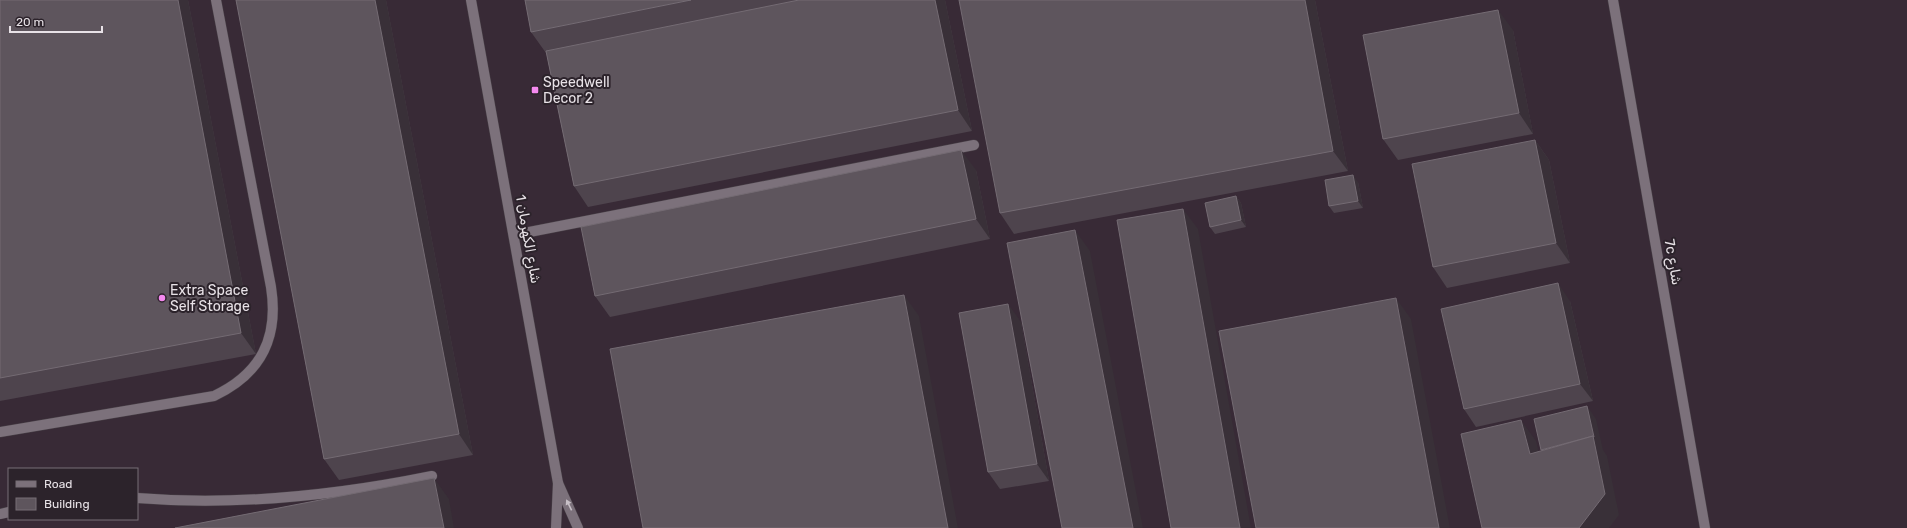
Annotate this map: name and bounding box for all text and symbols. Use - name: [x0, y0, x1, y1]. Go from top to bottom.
- scale bar: [10, 8, 102, 34]
- text: 20 m: [16, 15, 44, 29]
- place label: Speedwell Decor 2: [543, 74, 610, 107]
- marker: Speedwell Decor 2: [530, 85, 540, 95]
- street label: شارع الكهرمان 1: [510, 193, 544, 285]
- street label: 7c شارع: [1659, 238, 1685, 287]
- place label: Extra Space Self Storage: [170, 282, 250, 315]
- marker: Extra Space Self Storage: [157, 293, 167, 303]
- legend: [8, 468, 138, 520]
- text: Road: [44, 477, 72, 491]
- text: Building: [44, 497, 90, 511]
- one-way arrow: [566, 499, 572, 511]

